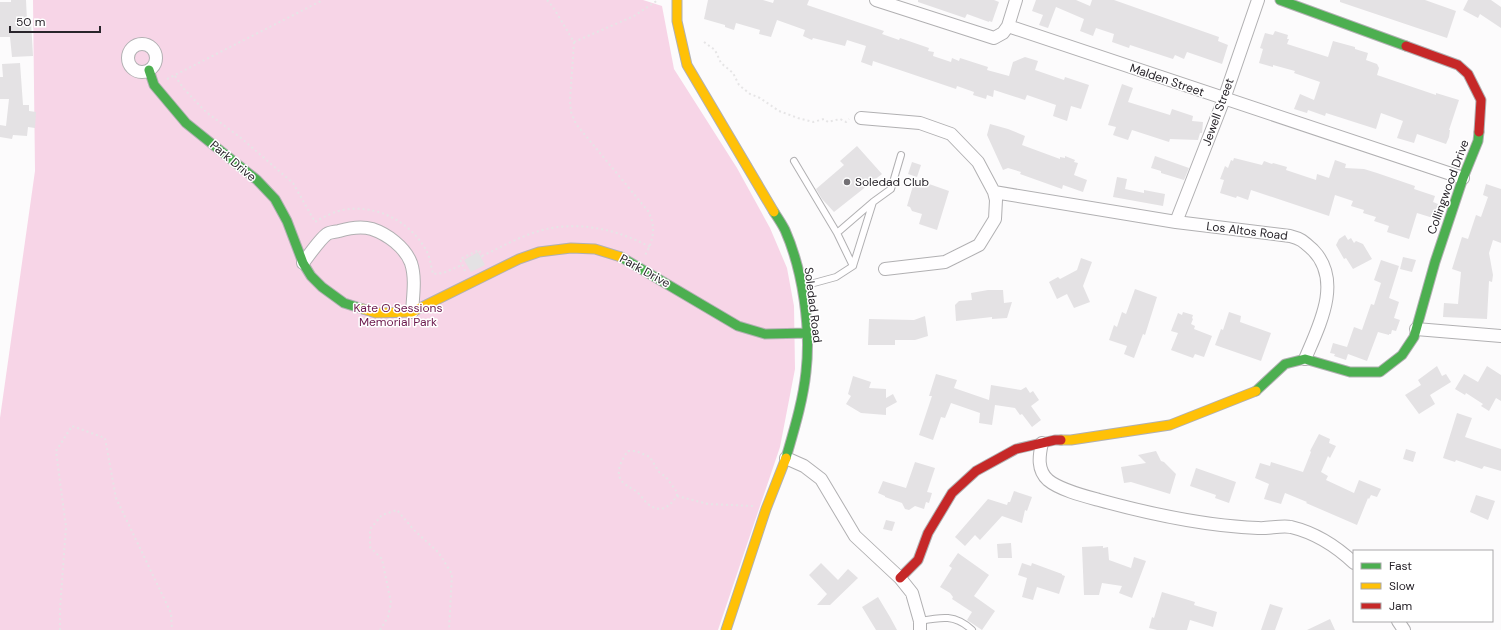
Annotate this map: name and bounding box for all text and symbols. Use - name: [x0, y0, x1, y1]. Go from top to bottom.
- scale bar: [10, 8, 100, 34]
- text: 50 m: [16, 14, 45, 30]
- street label: Malden Street: [1128, 60, 1207, 100]
- street label: Jewell Street: [1198, 76, 1238, 148]
- street label: Park Drive: [207, 137, 259, 185]
- street label: Collingwood Drive: [1423, 137, 1473, 237]
- place label: Soledad Club: [855, 174, 929, 190]
- marker: Soledad Club: [842, 177, 852, 187]
- street label: Los Altos Road: [1205, 218, 1289, 244]
- street label: Park Drive: [617, 251, 673, 291]
- street label: Soledad Road: [800, 266, 826, 344]
- park label: Kate O Sessions Memorial Park: [354, 300, 442, 330]
- legend: [1353, 550, 1493, 622]
- text: Fast: [1389, 558, 1412, 574]
- text: Slow: [1389, 578, 1415, 594]
- text: Jam: [1389, 598, 1412, 614]

